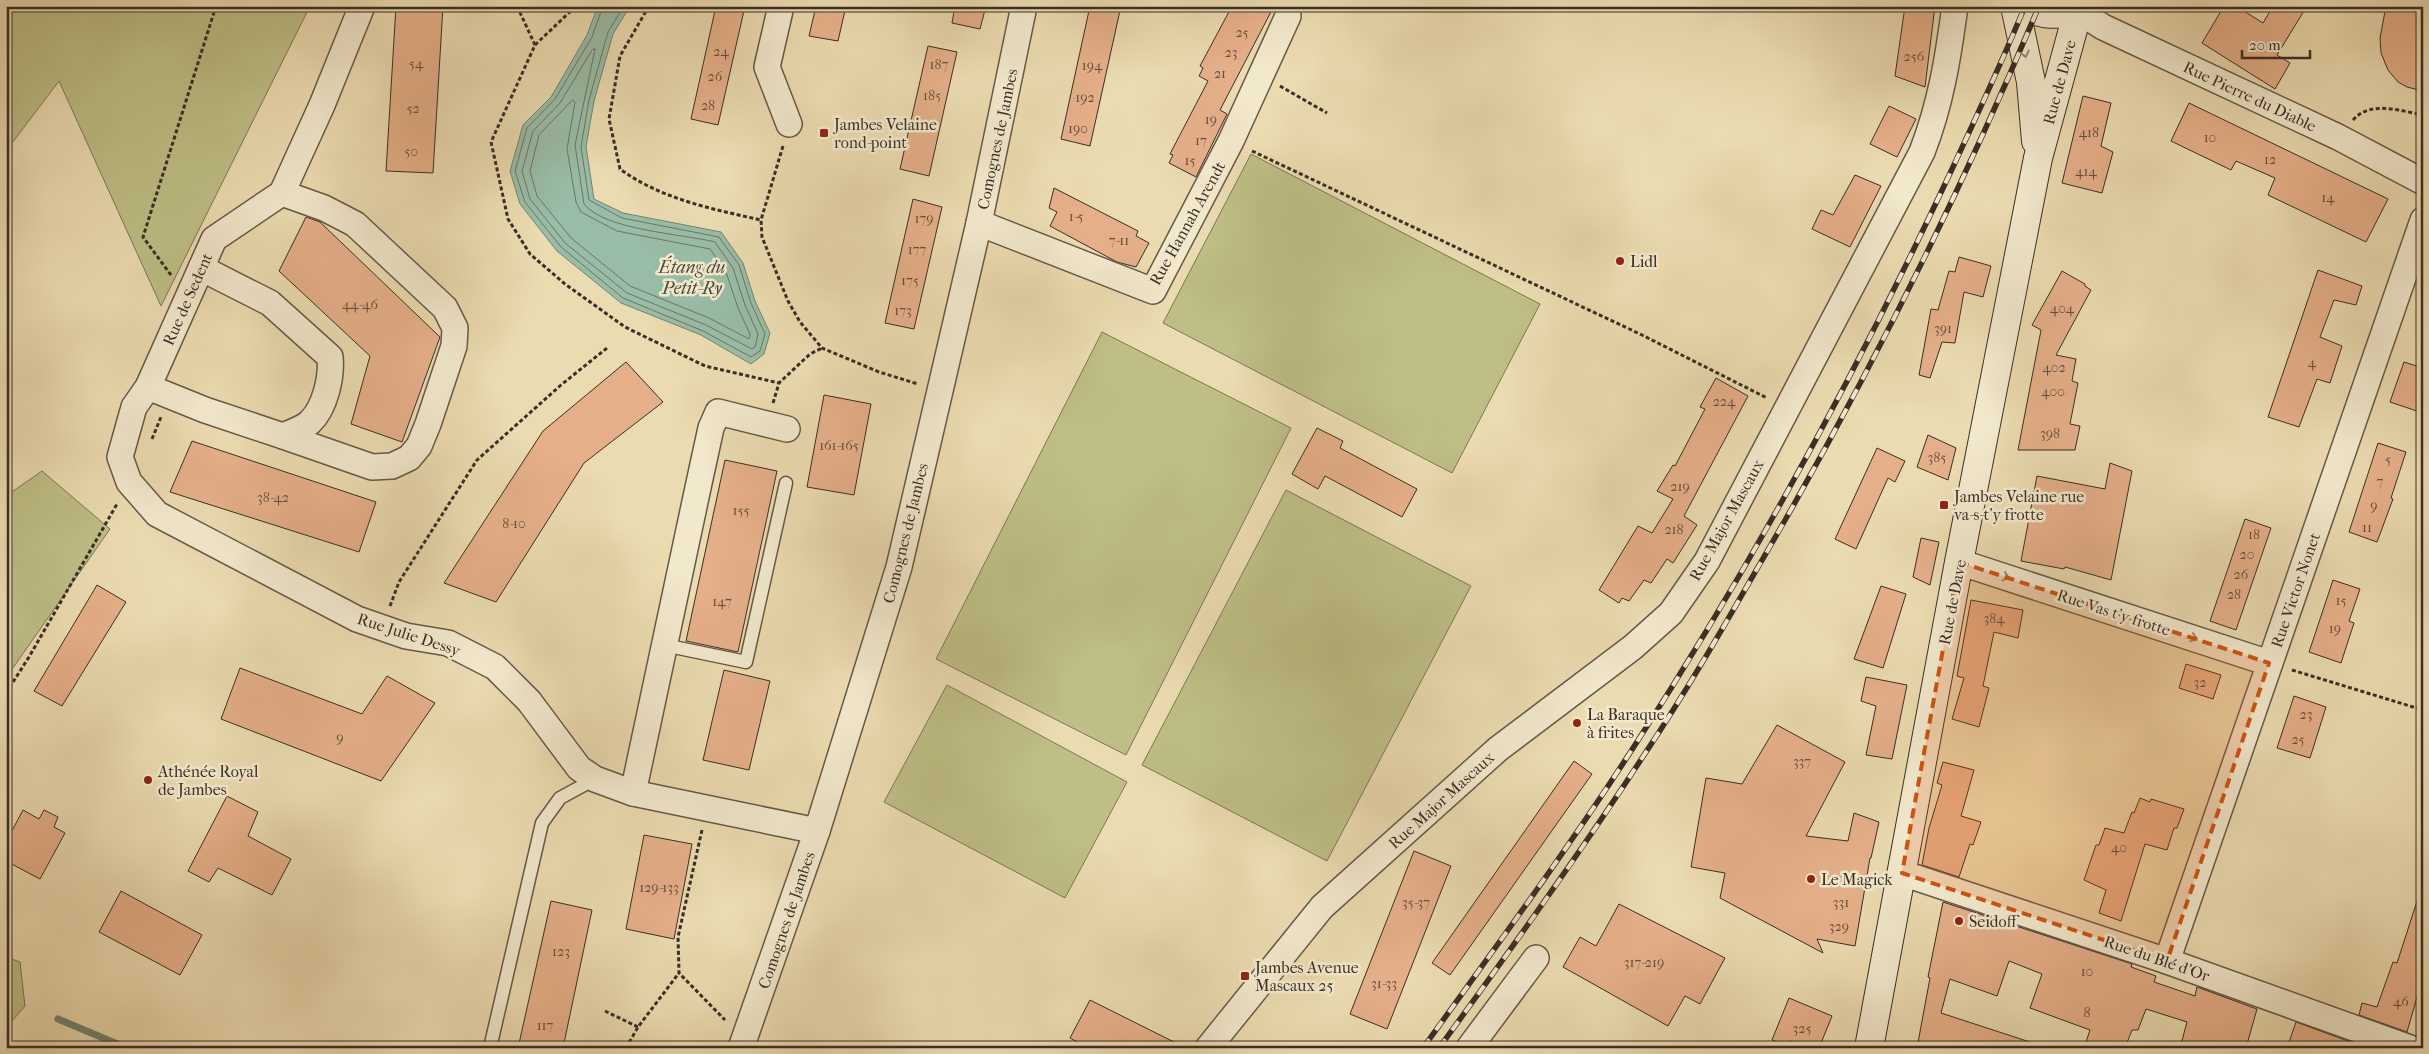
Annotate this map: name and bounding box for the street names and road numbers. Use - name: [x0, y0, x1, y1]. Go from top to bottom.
- street label: Rue de Dave: [2039, 38, 2080, 126]
- street label: Rue Pierre du Diable: [2180, 57, 2319, 136]
- street label: Comognes de Jambes: [973, 67, 1022, 211]
- street label: Rue Hannah Arendt: [1145, 158, 1230, 289]
- street label: Rue de Sedent: [159, 250, 216, 348]
- street label: Rue Major Mascaux: [1685, 456, 1768, 584]
- street label: Comognes de Jambes: [879, 461, 932, 605]
- street label: Rue Victor Nonet: [2267, 530, 2324, 650]
- street label: Rue de Dave: [1935, 558, 1970, 646]
- street label: Rue Vas t'y frotte: [2055, 585, 2173, 640]
- street label: Rue Julie Dessy: [355, 609, 463, 660]
- street label: Rue Major Mascaux: [1385, 747, 1499, 853]
- street label: Comognes de Jambes: [754, 849, 819, 991]
- street label: Rue du Blé d'Or: [2102, 932, 2212, 986]

